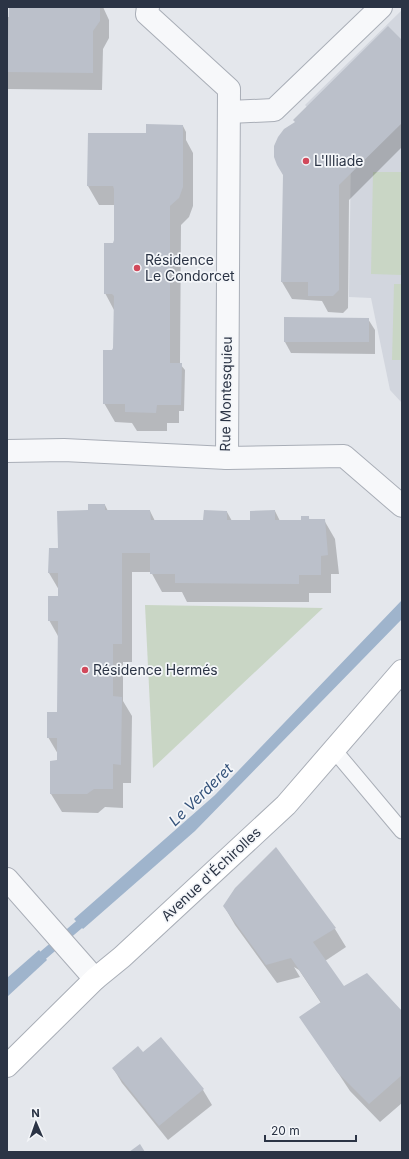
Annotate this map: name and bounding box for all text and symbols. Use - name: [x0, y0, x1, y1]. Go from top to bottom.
- place label: L'Illiade: [314, 152, 363, 169]
- marker: L'Illiade: [301, 156, 311, 166]
- place label: Résidence Le Condorcet: [145, 251, 235, 284]
- marker: Résidence Le Condorcet: [132, 263, 142, 273]
- street label: Rue Montesquieu: [216, 336, 235, 452]
- place label: Résidence Hermés: [93, 661, 218, 678]
- marker: Résidence Hermés: [80, 665, 90, 675]
- water label: Le Verderet: [165, 759, 237, 830]
- street label: Avenue d'Échirolles: [157, 823, 264, 924]
- north arrow: [16, 1103, 56, 1143]
- text: N: [31, 1106, 40, 1120]
- scale bar: [265, 1117, 356, 1143]
- text: 20 m: [271, 1123, 300, 1138]

